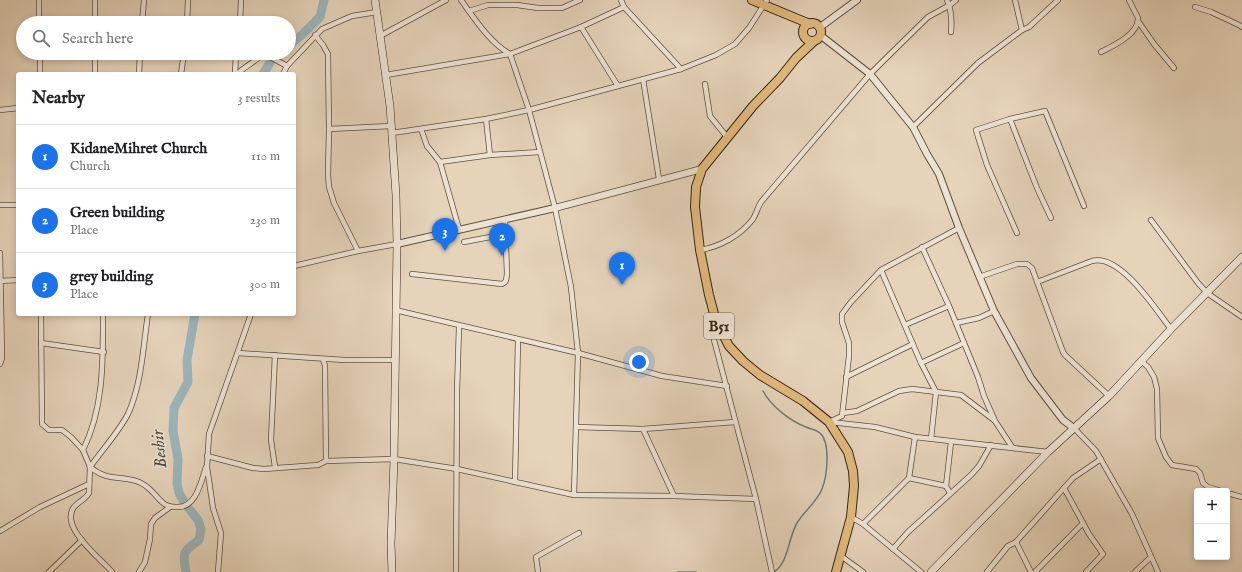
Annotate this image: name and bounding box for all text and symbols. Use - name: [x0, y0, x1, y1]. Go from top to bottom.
- search box: [16, 16, 296, 60]
- icon: search: [30, 27, 52, 49]
- text: Search here: [62, 29, 133, 48]
- text: Nearby: [32, 88, 85, 109]
- text: 3 results: [238, 90, 280, 107]
- text: KidaneMihret Church: [70, 139, 207, 158]
- text: 1: [43, 148, 47, 165]
- text: 110 m: [251, 148, 280, 165]
- text: Church: [70, 158, 110, 175]
- text: Green building: [70, 203, 164, 222]
- text: 2: [42, 212, 48, 229]
- text: 230 m: [250, 212, 280, 229]
- pin: 3: [432, 218, 458, 251]
- text: Place: [70, 222, 98, 239]
- pin: 2: [489, 223, 515, 256]
- pin: 1: [609, 252, 635, 285]
- text: grey building: [70, 267, 153, 286]
- text: 3: [43, 276, 47, 293]
- text: 300 m: [249, 276, 280, 293]
- text: Place: [70, 286, 98, 303]
- road number: B51: [704, 313, 734, 339]
- your location: [629, 352, 649, 372]
- water label: Beshir: [147, 427, 172, 469]
- map controls: [1194, 488, 1230, 560]
- button: +: [1194, 488, 1230, 524]
- button: −: [1194, 524, 1230, 560]

